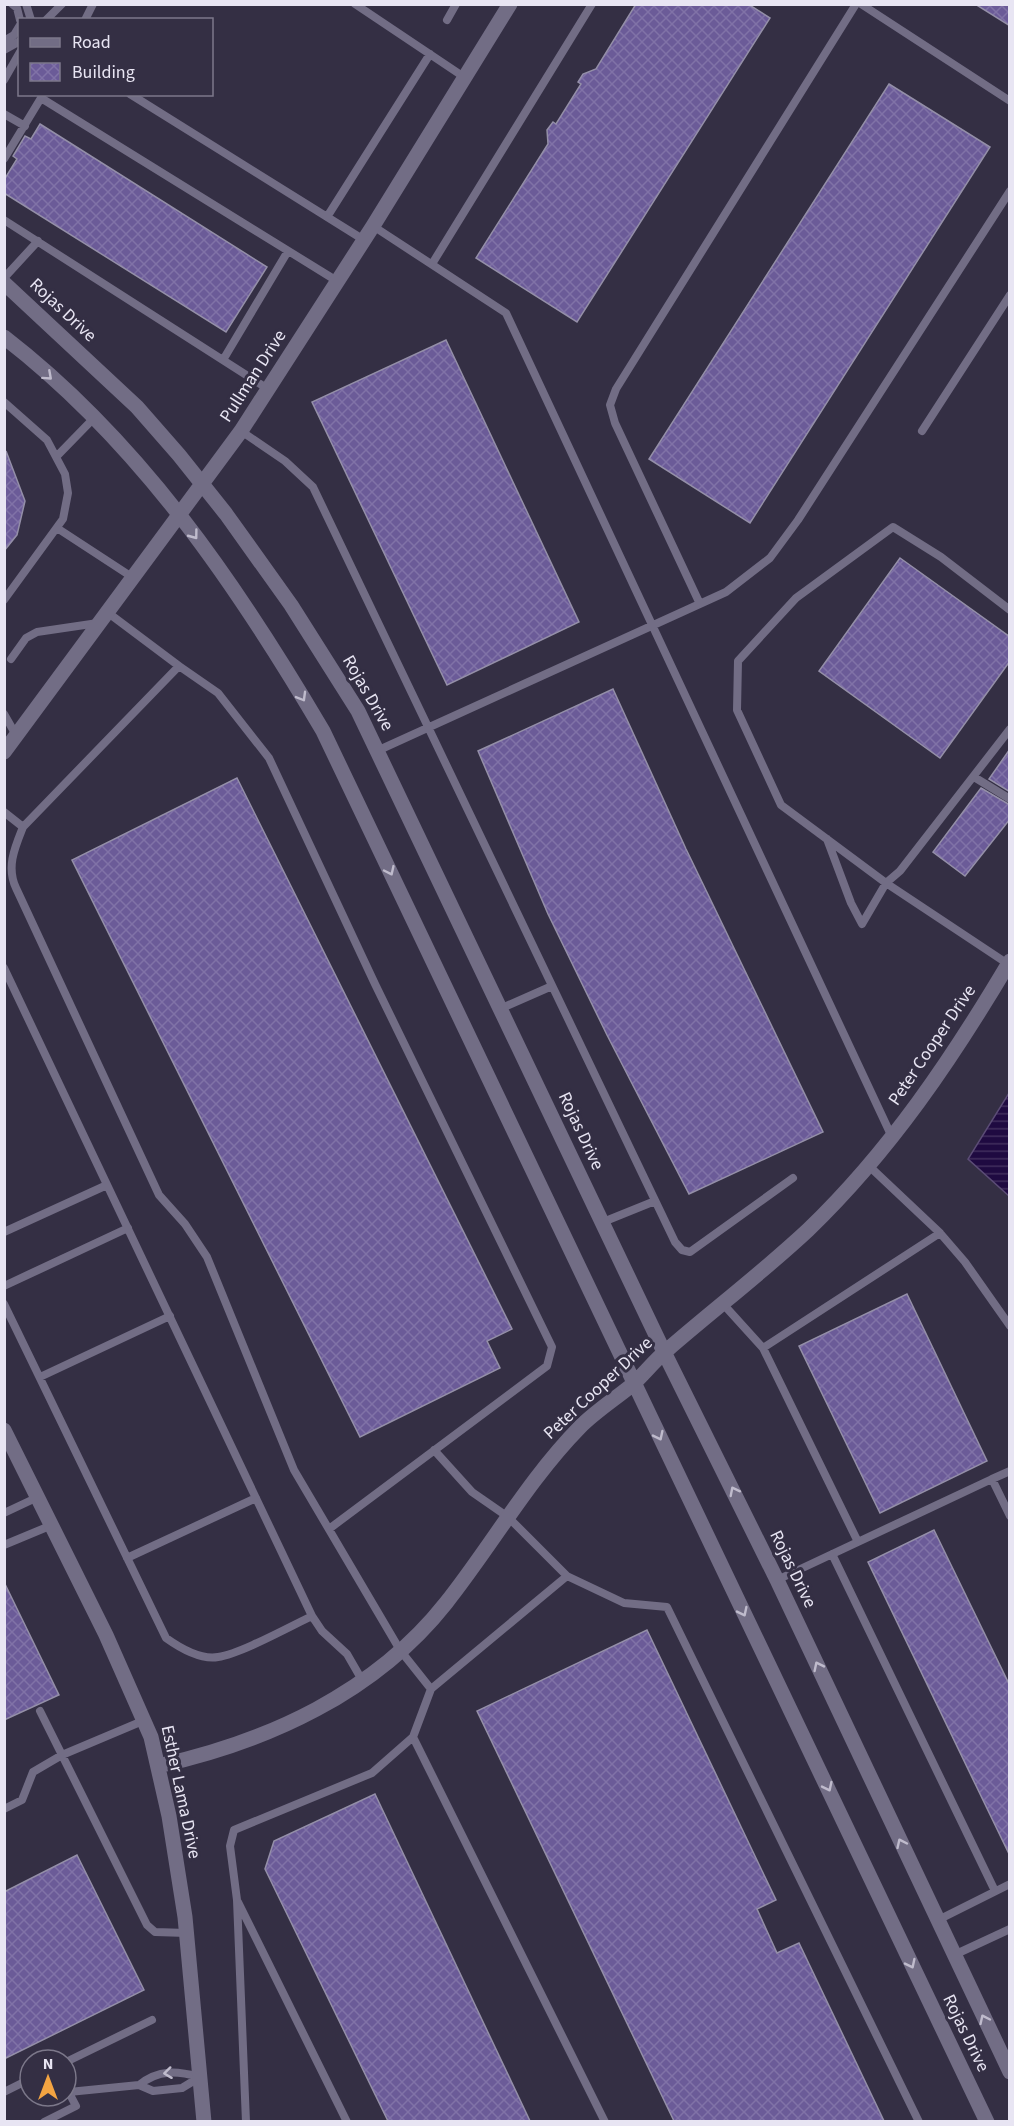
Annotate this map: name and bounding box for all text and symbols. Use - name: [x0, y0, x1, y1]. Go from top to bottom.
- legend: [18, 18, 213, 96]
- text: Road: [72, 30, 111, 55]
- text: Building: [72, 60, 135, 85]
- street label: Rojas Drive: [24, 272, 102, 348]
- street label: Pullman Drive: [214, 325, 292, 427]
- one-way arrow: [42, 369, 52, 380]
- one-way arrow: [187, 528, 198, 539]
- street label: Rojas Drive: [336, 651, 400, 735]
- one-way arrow: [295, 691, 307, 701]
- one-way arrow: [383, 864, 395, 875]
- street label: Peter Cooper Drive: [882, 980, 982, 1110]
- street label: Rojas Drive: [552, 1088, 610, 1174]
- street label: Peter Cooper Drive: [538, 1331, 658, 1445]
- one-way arrow: [651, 1429, 663, 1440]
- one-way arrow: [730, 1486, 741, 1497]
- street label: Rojas Drive: [763, 1526, 823, 1612]
- one-way arrow: [736, 1605, 748, 1616]
- one-way arrow: [814, 1662, 826, 1673]
- street label: Esther Lama Drive: [155, 1723, 207, 1861]
- one-way arrow: [820, 1781, 832, 1792]
- one-way arrow: [897, 1838, 909, 1849]
- one-way arrow: [903, 1957, 915, 1968]
- street label: Rojas Drive: [936, 1990, 996, 2076]
- one-way arrow: [980, 2015, 992, 2026]
- north arrow: [18, 2048, 78, 2108]
- text: N: [43, 2053, 53, 2075]
- one-way arrow: [164, 2066, 173, 2079]

